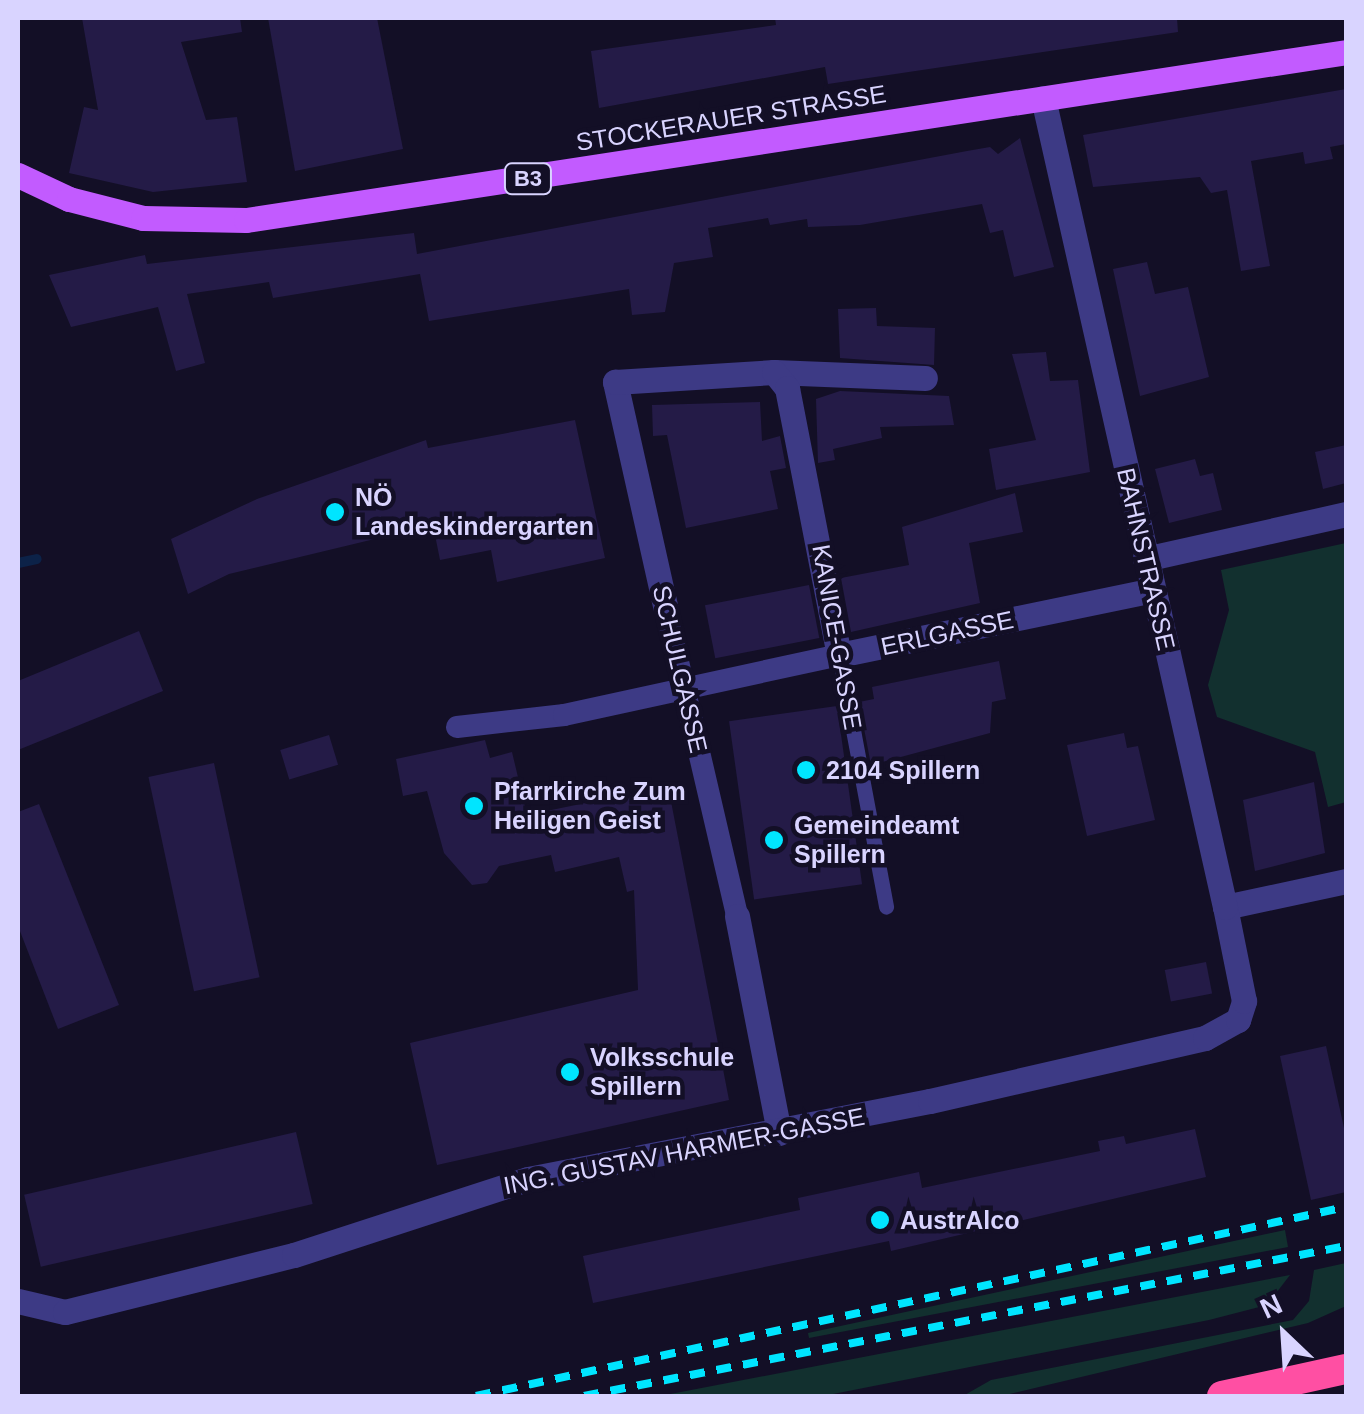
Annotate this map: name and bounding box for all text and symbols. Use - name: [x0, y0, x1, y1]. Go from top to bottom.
- street label: STOCKERAUER STRASSE: [574, 79, 888, 157]
- road number: B3: [503, 162, 553, 196]
- street label: BAHNSTRASSE: [1110, 465, 1182, 653]
- place label: NÖ Landeskindergarten: [355, 483, 594, 542]
- marker: NÖ Landeskindergarten: [324, 501, 346, 523]
- street label: KANICE-GASSE: [806, 542, 868, 732]
- street label: SCHULGASSE: [646, 582, 714, 756]
- street label: ERLGASSE: [878, 604, 1016, 662]
- place label: 2104 Spillern: [826, 755, 980, 785]
- marker: 2104 Spillern: [795, 759, 817, 781]
- place label: Pfarrkirche Zum Heiligen Geist: [494, 777, 686, 836]
- marker: Pfarrkirche Zum Heiligen Geist: [463, 795, 485, 817]
- place label: Gemeindeamt Spillern: [794, 811, 959, 870]
- marker: Gemeindeamt Spillern: [763, 829, 785, 851]
- place label: Volksschule Spillern: [590, 1043, 734, 1102]
- marker: Volksschule Spillern: [559, 1061, 581, 1083]
- street label: ING. GUSTAV HARMER-GASSE: [501, 1101, 867, 1201]
- place label: AustrAlco: [900, 1205, 1019, 1235]
- marker: AustrAlco: [869, 1209, 891, 1231]
- north arrow: [1234, 1284, 1334, 1384]
- text: N: [1255, 1288, 1287, 1325]

